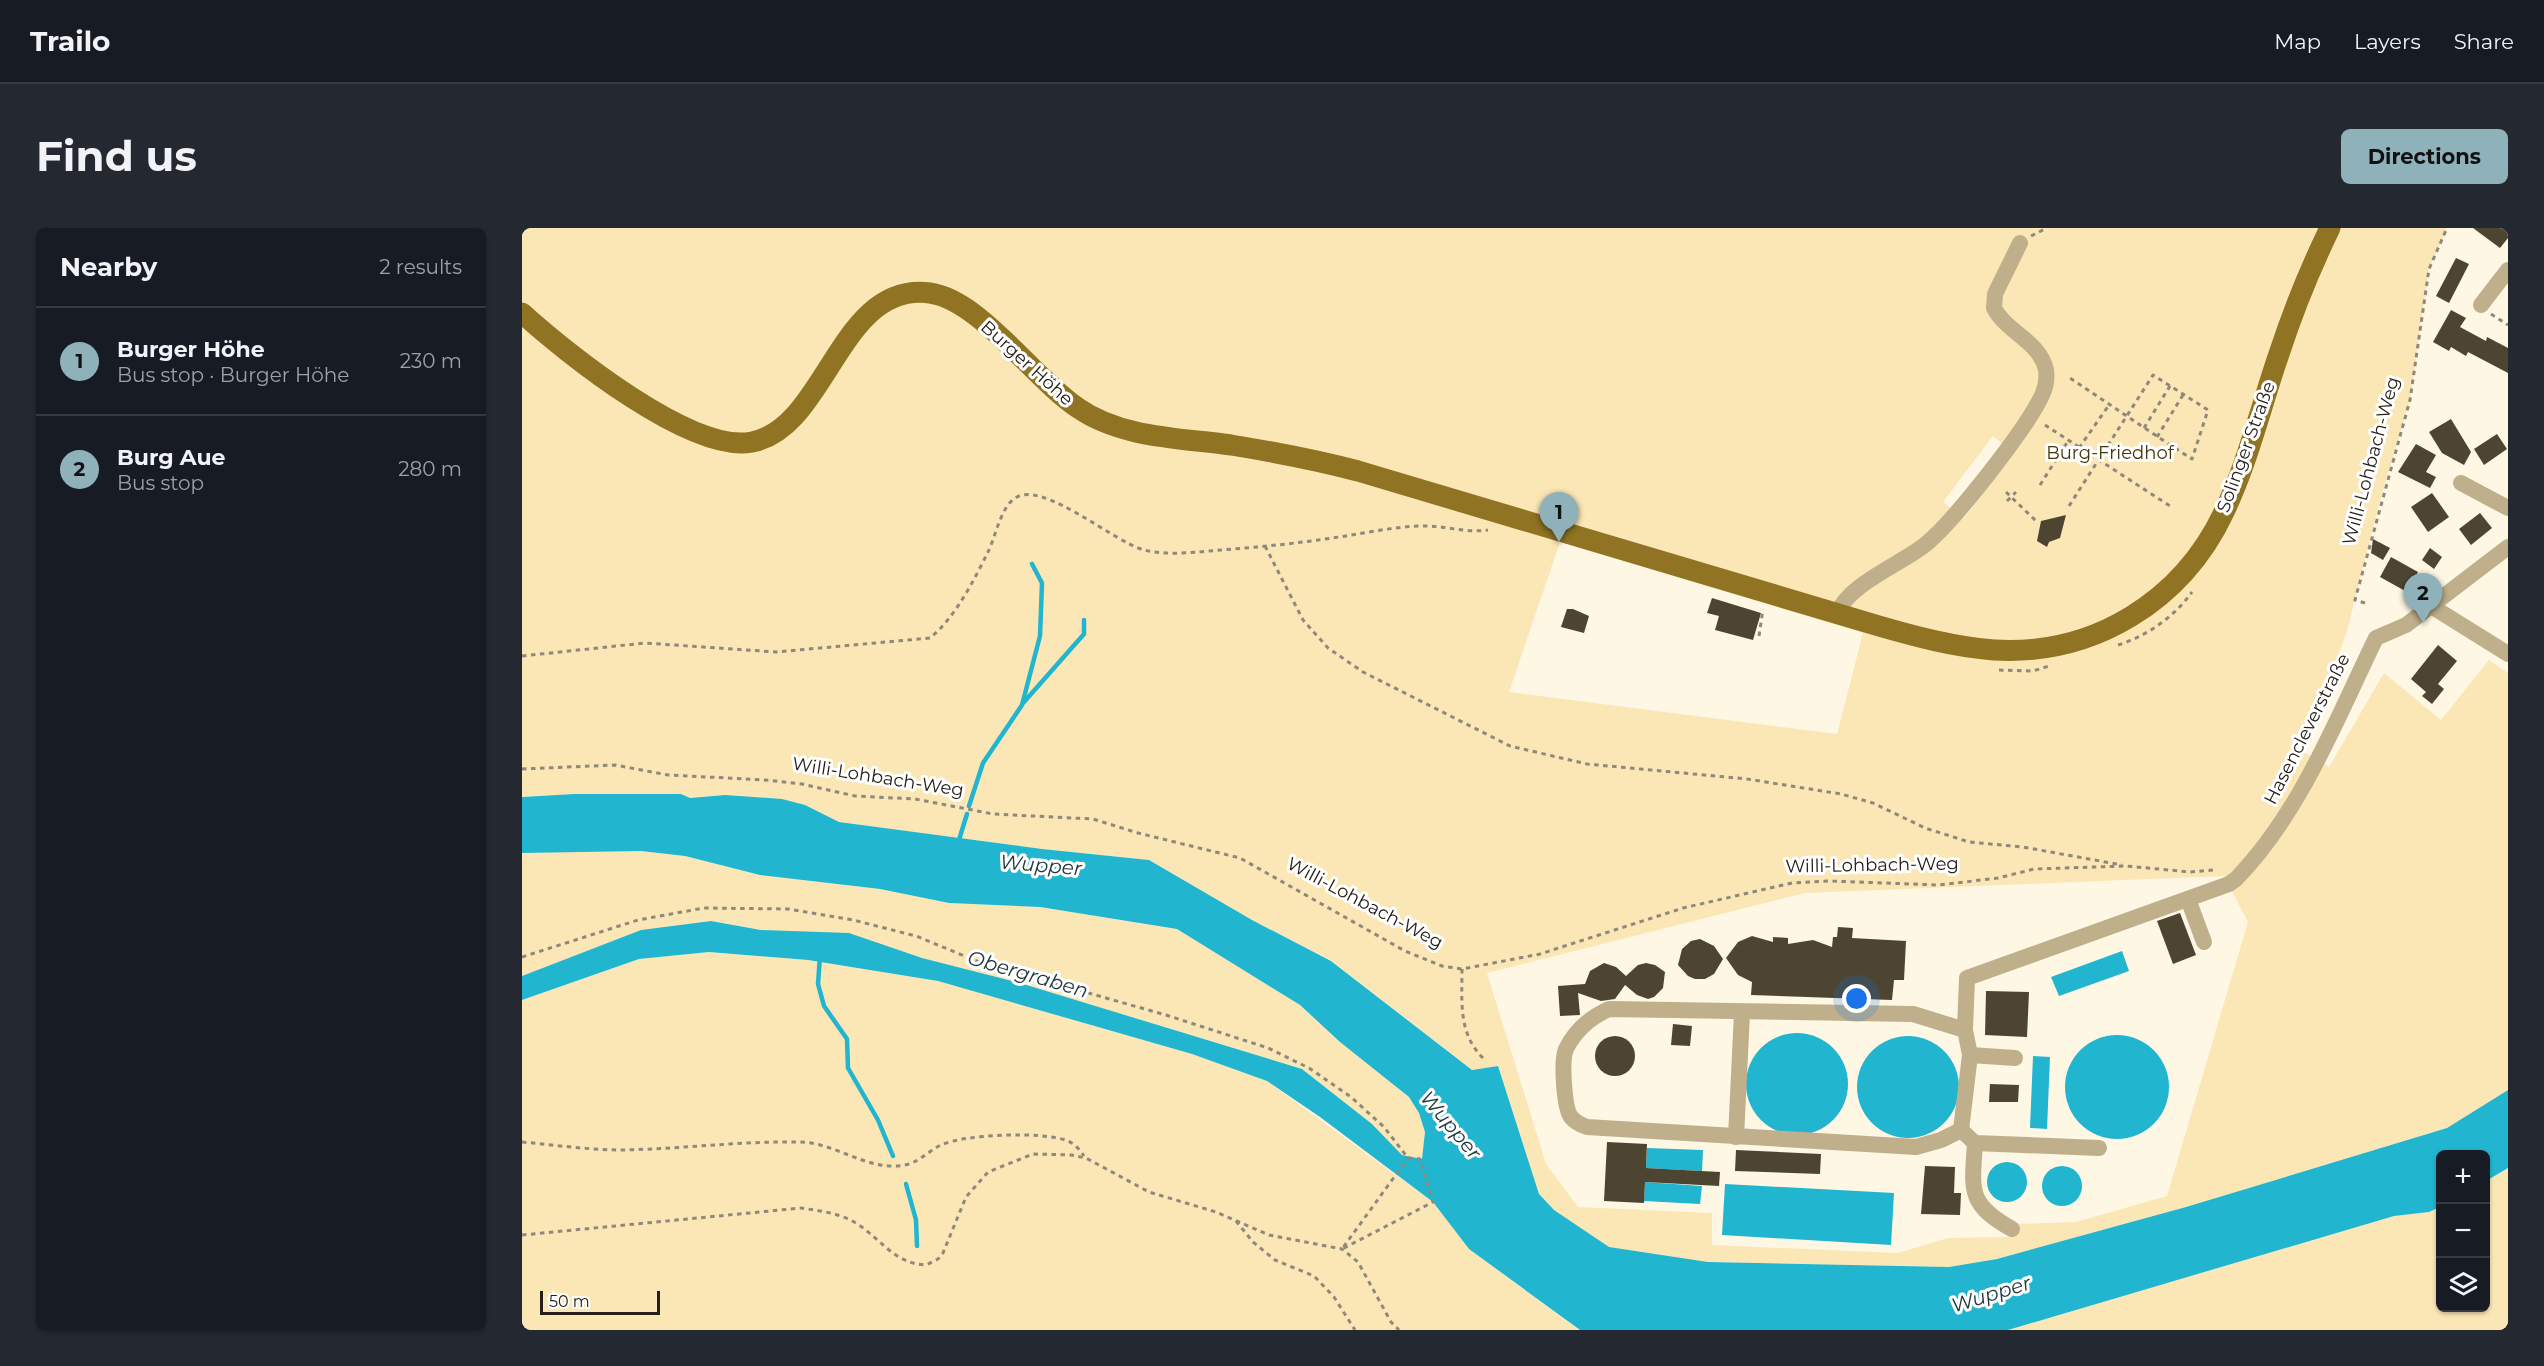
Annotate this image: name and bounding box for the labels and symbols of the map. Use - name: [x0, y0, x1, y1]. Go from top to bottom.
- street label: Burger Höhe: [976, 316, 1078, 410]
- street label: Willi-Lohbach-Weg: [2338, 374, 2404, 548]
- street label: Solinger Straße: [2212, 378, 2280, 515]
- park label: Burg-Friedhof: [2046, 442, 2175, 464]
- pin: 1: [1540, 492, 1578, 542]
- pin: 2: [2404, 574, 2442, 623]
- street label: Hasencleverstraße: [2259, 650, 2355, 808]
- street label: Willi-Lohbach-Weg: [791, 753, 965, 801]
- water label: Wupper: [999, 849, 1084, 881]
- street label: Willi-Lohbach-Weg: [1785, 852, 1959, 878]
- street label: Willi-Lohbach-Weg: [1283, 853, 1447, 953]
- water label: Obergraben: [965, 945, 1091, 1003]
- your location: [1842, 984, 1871, 1013]
- water label: Wupper: [1415, 1086, 1487, 1165]
- water label: Wupper: [1948, 1270, 2035, 1317]
- scale bar: [540, 1288, 660, 1316]

